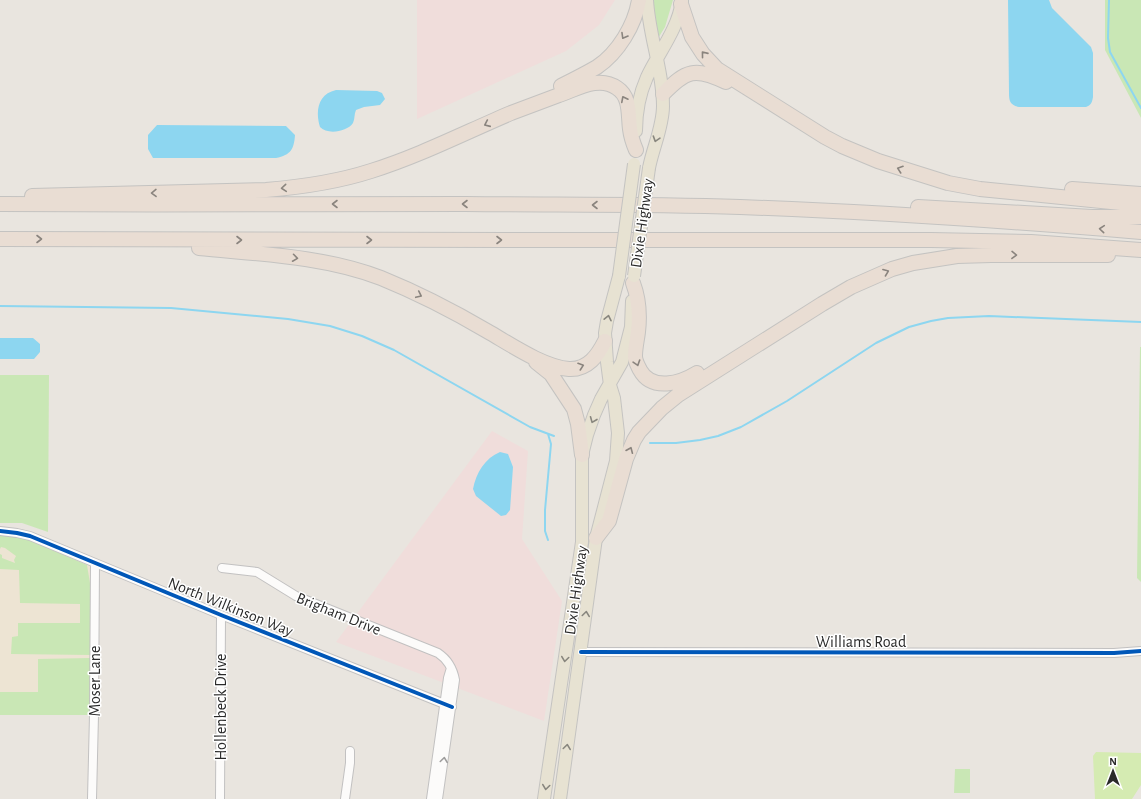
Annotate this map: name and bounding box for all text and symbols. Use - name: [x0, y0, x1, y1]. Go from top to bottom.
- one-way arrow: [622, 32, 629, 39]
- one-way arrow: [701, 51, 708, 58]
- one-way arrow: [621, 96, 629, 103]
- one-way arrow: [483, 119, 491, 127]
- one-way arrow: [653, 135, 661, 142]
- one-way arrow: [897, 165, 904, 173]
- street label: Dixie Highway: [628, 177, 657, 269]
- one-way arrow: [281, 183, 287, 192]
- one-way arrow: [151, 189, 157, 197]
- one-way arrow: [332, 200, 338, 208]
- one-way arrow: [462, 200, 468, 208]
- one-way arrow: [592, 201, 598, 209]
- one-way arrow: [1099, 225, 1105, 234]
- one-way arrow: [36, 235, 42, 243]
- one-way arrow: [236, 236, 242, 244]
- one-way arrow: [366, 236, 372, 244]
- one-way arrow: [496, 236, 502, 244]
- one-way arrow: [1011, 251, 1017, 259]
- one-way arrow: [291, 253, 298, 262]
- one-way arrow: [883, 268, 890, 276]
- one-way arrow: [414, 290, 422, 298]
- one-way arrow: [603, 315, 611, 321]
- one-way arrow: [633, 359, 641, 366]
- one-way arrow: [577, 362, 584, 371]
- one-way arrow: [589, 416, 597, 423]
- one-way arrow: [625, 447, 633, 454]
- street label: Dixie Highway: [562, 544, 591, 636]
- street label: North Wilkinson Way: [166, 575, 295, 640]
- street label: Brigham Drive: [294, 590, 383, 638]
- one-way arrow: [581, 611, 590, 617]
- street label: Williams Road: [816, 634, 906, 650]
- street label: Moser Lane: [87, 646, 103, 716]
- street label: Hollenbeck Drive: [213, 654, 229, 761]
- one-way arrow: [561, 656, 570, 662]
- one-way arrow: [562, 743, 571, 750]
- north arrow: [1093, 751, 1133, 791]
- text: N: [1109, 756, 1117, 767]
- one-way arrow: [439, 757, 448, 763]
- one-way arrow: [542, 784, 551, 790]

